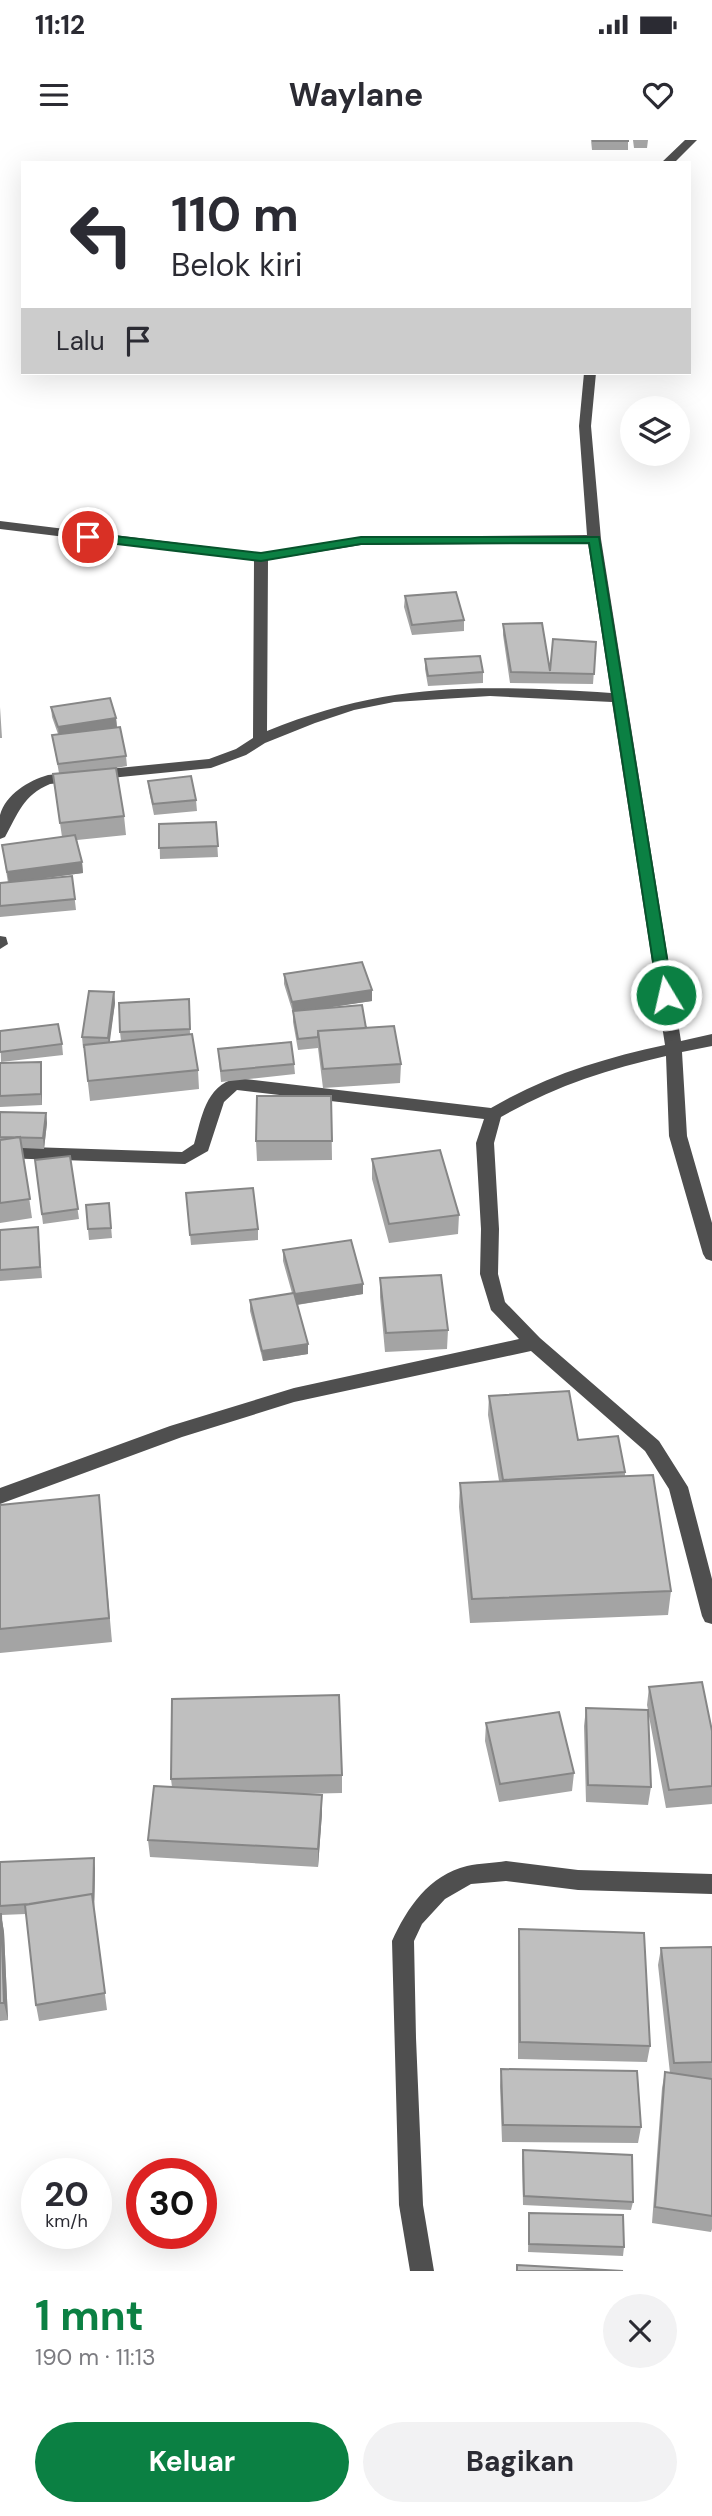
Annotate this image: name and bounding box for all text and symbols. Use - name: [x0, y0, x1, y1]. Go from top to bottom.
- text: 11:12: [35, 8, 85, 42]
- text: Waylane: [289, 74, 423, 116]
- icon: menu: [35, 76, 73, 114]
- icon: heart: [639, 76, 677, 114]
- text: 110 m: [171, 182, 299, 246]
- icon: left: [56, 189, 147, 280]
- text: Belok kiri: [171, 244, 303, 286]
- icon: arrive: [119, 322, 157, 360]
- text: Lalu: [56, 324, 105, 358]
- map controls: [620, 396, 690, 466]
- button: layers: [620, 396, 690, 466]
- pin: [58, 507, 118, 567]
- icon: arrive: [69, 518, 107, 556]
- position arrow: [629, 958, 703, 1032]
- speed limit sign: 30: [126, 2158, 217, 2249]
- text: 20: [44, 2171, 89, 2217]
- text: km/h: [45, 2209, 88, 2233]
- text: 1 mnt: [35, 2288, 144, 2343]
- button: close: [603, 2294, 677, 2368]
- text: 190 m · 11:13: [35, 2342, 156, 2372]
- button: Keluar: [35, 2422, 349, 2502]
- button: Bagikan: [363, 2422, 677, 2502]

